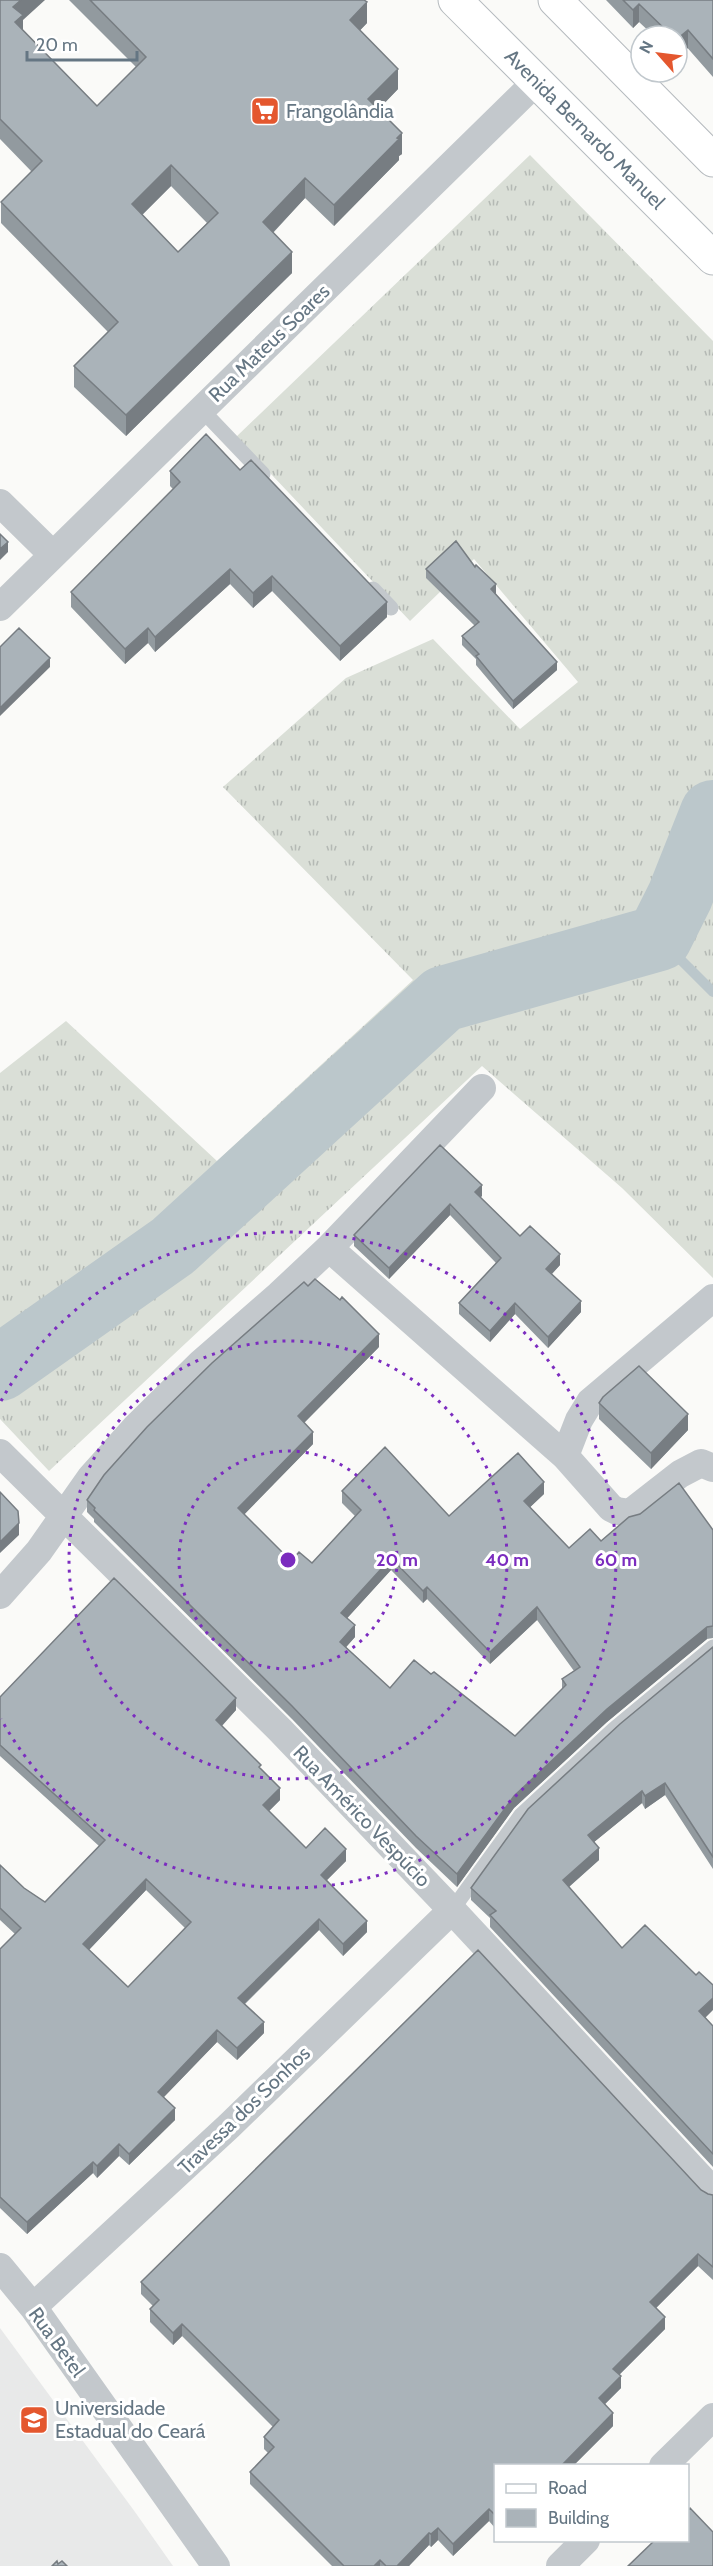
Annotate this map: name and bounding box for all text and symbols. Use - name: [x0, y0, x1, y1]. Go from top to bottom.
- scale bar: [27, 24, 136, 62]
- north arrow: [629, 24, 689, 84]
- text: 20 m: [36, 34, 78, 56]
- text: N: [635, 38, 657, 57]
- street label: Avenida Bernardo Manuel: [500, 44, 670, 214]
- supermarket icon: Frangolândia: [249, 95, 281, 127]
- place label: Frangolândia: [286, 99, 394, 123]
- street label: Rua Mateus Soares: [203, 279, 335, 407]
- text: 20 m: [376, 1549, 418, 1571]
- text: 40 m: [485, 1549, 529, 1571]
- text: 60 m: [595, 1549, 637, 1571]
- centre of rings: [278, 1550, 298, 1570]
- street label: Rua Américo Vespúcio: [288, 1740, 436, 1892]
- street label: Travessa dos Sonhos: [173, 2041, 315, 2179]
- street label: Rua Betel: [24, 2303, 90, 2382]
- place label: Universidade Estadual do Ceará: [55, 2396, 206, 2443]
- school or university icon: Universidade Estadual do Ceará: [18, 2404, 50, 2436]
- legend: [494, 2464, 689, 2542]
- text: Road: [548, 2477, 587, 2499]
- text: Building: [548, 2507, 610, 2529]

